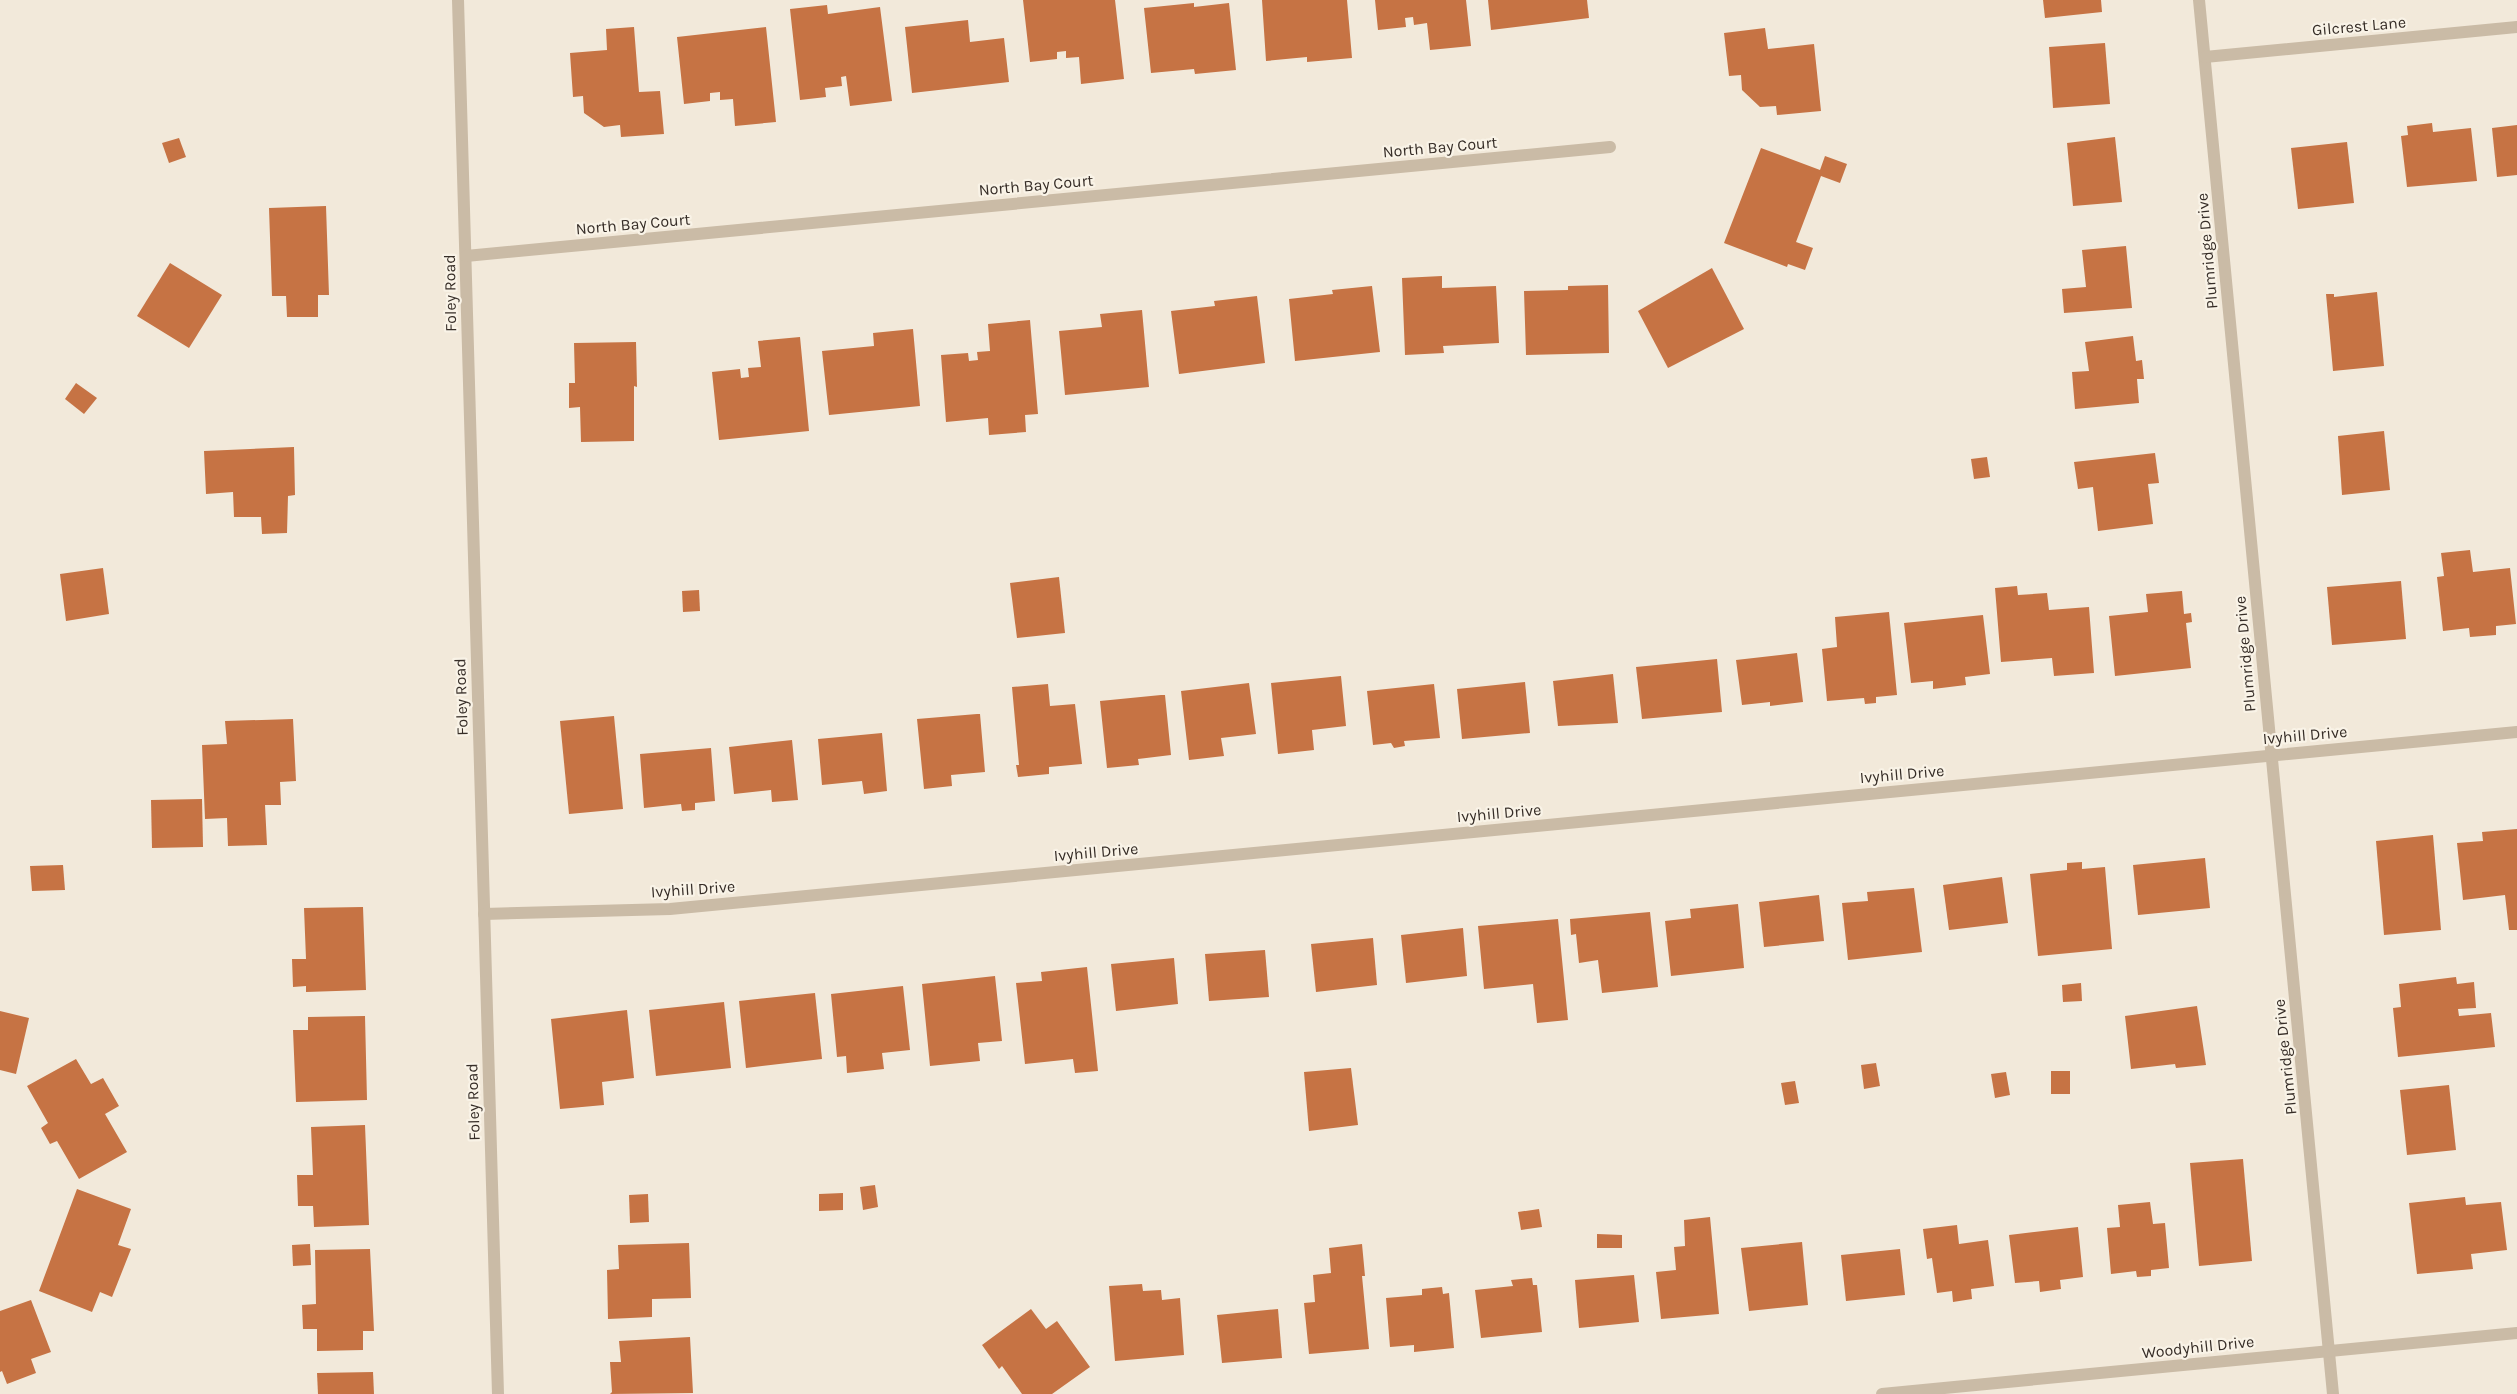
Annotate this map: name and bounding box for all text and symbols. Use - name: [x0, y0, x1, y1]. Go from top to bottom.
- street label: Gilcrest Lane: [2311, 12, 2407, 40]
- street label: North Bay Court: [1382, 133, 1498, 161]
- street label: North Bay Court: [978, 171, 1094, 199]
- street label: Plumridge Drive: [2192, 192, 2222, 310]
- street label: North Bay Court: [575, 210, 691, 238]
- street label: Foley Road: [440, 254, 460, 332]
- street label: Plumridge Drive: [2230, 595, 2260, 713]
- street label: Foley Road: [450, 658, 472, 736]
- street label: Ivyhill Drive: [2262, 722, 2348, 748]
- street label: Ivyhill Drive: [1859, 761, 1945, 787]
- street label: Ivyhill Drive: [1456, 800, 1542, 826]
- street label: Ivyhill Drive: [1053, 839, 1139, 865]
- street label: Ivyhill Drive: [650, 877, 736, 901]
- street label: Plumridge Drive: [2269, 998, 2301, 1116]
- street label: Foley Road: [462, 1063, 484, 1141]
- street label: Woodyhill Drive: [2141, 1332, 2255, 1362]

